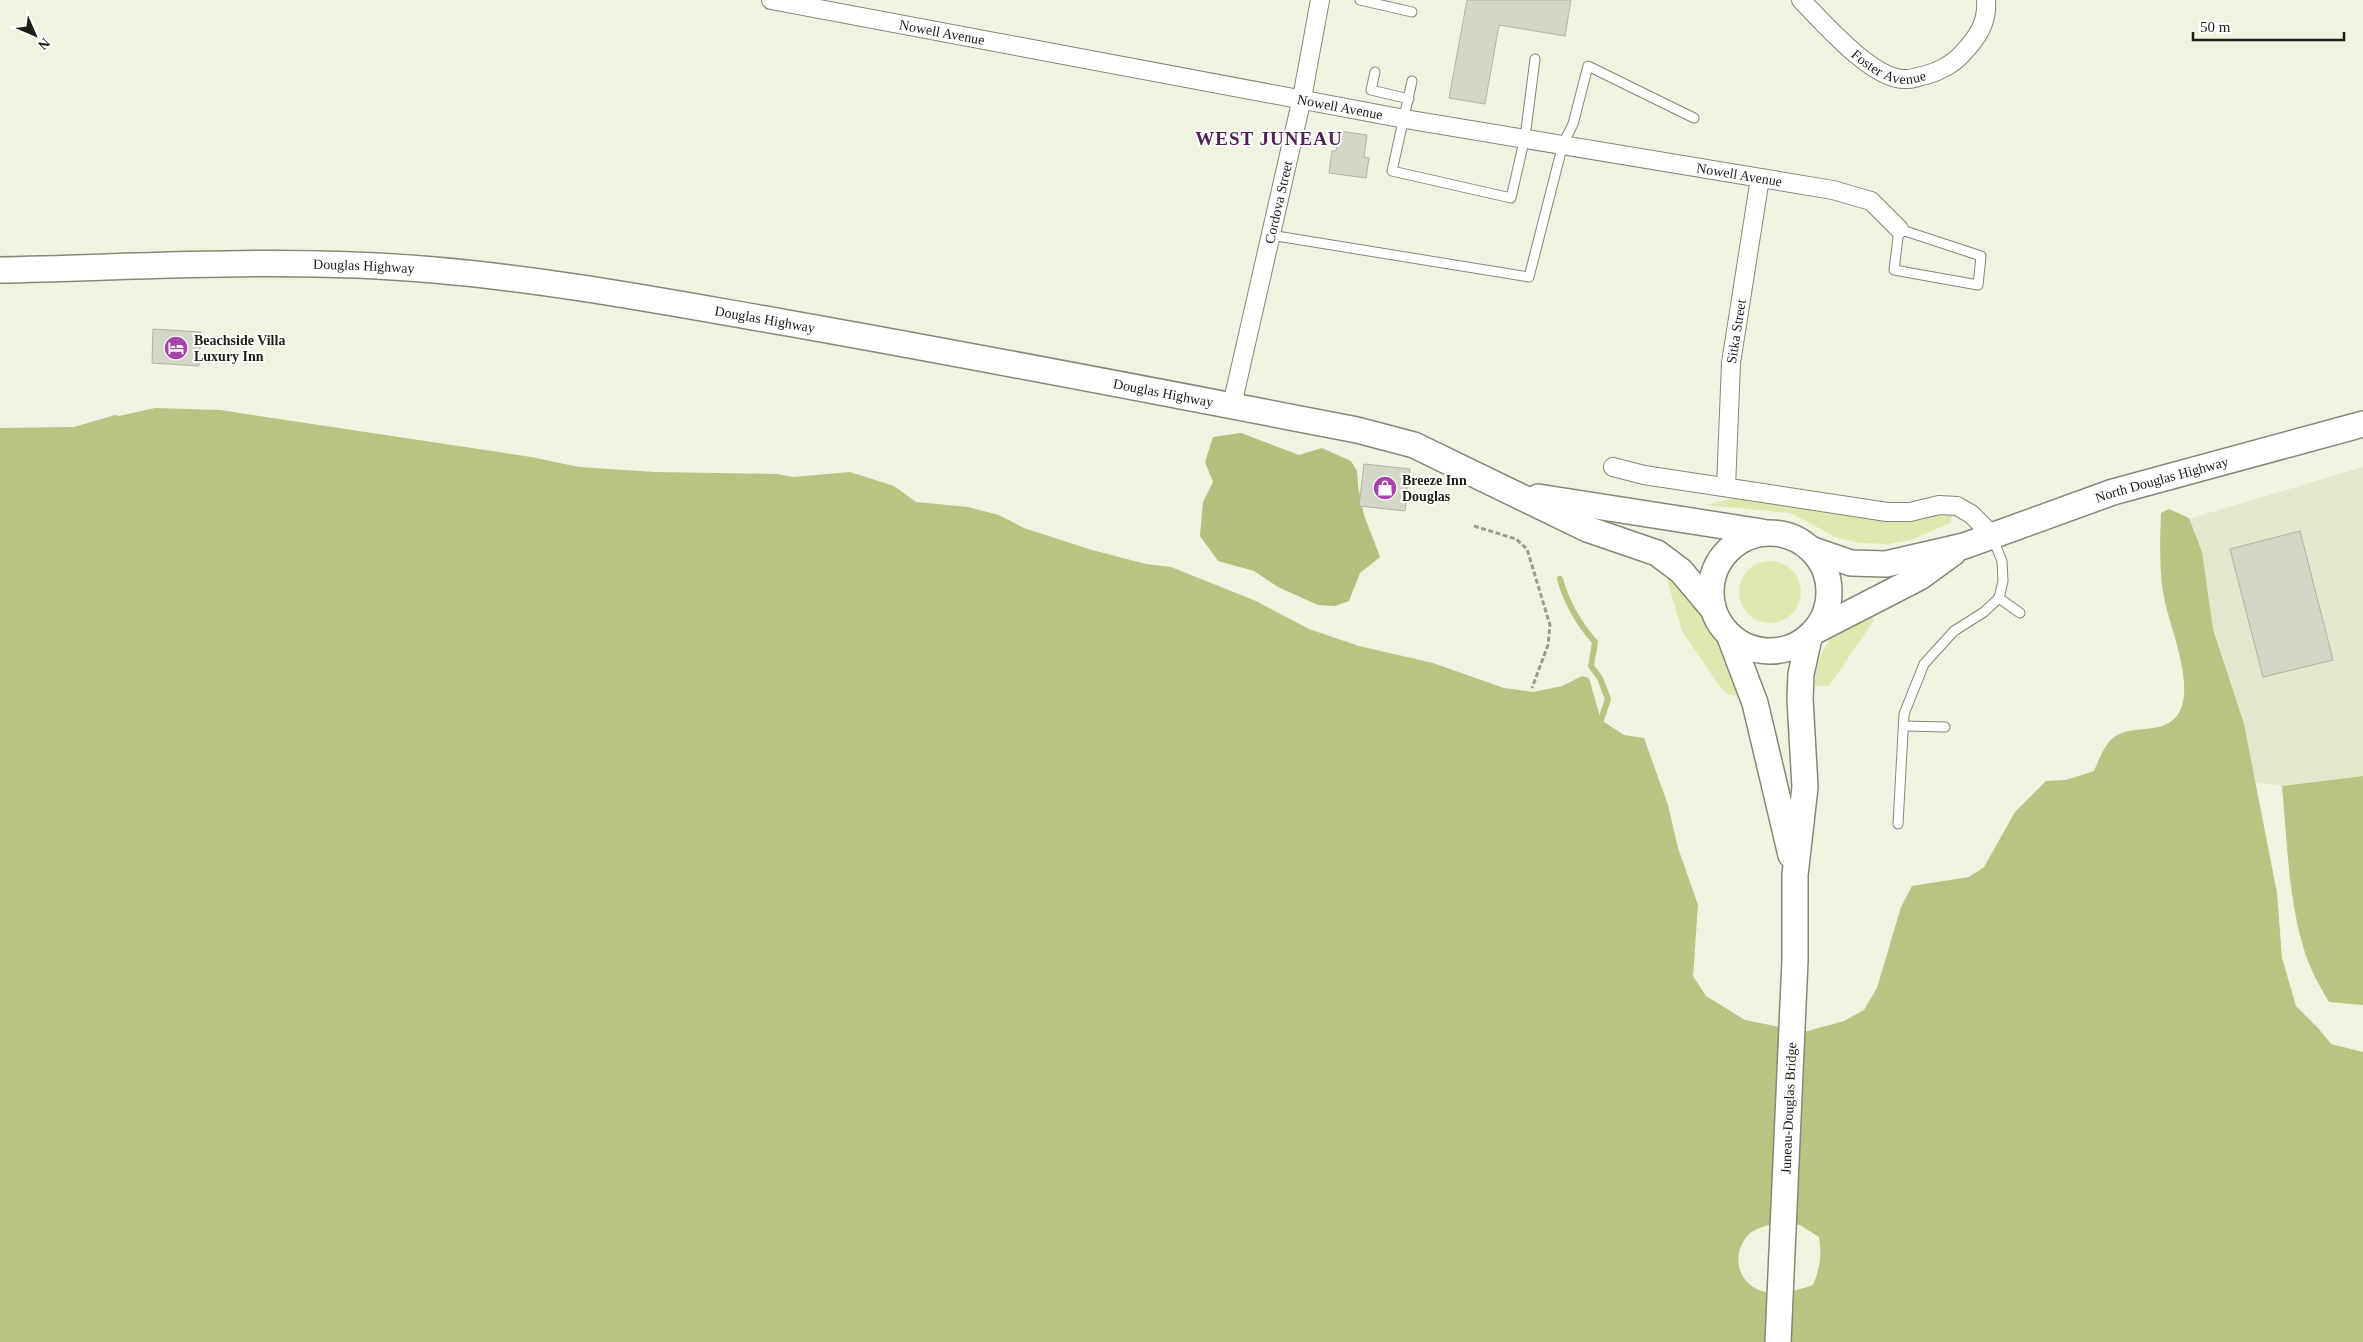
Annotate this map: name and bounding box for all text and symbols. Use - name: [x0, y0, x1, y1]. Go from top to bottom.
- north arrow: [10, 10, 60, 60]
- scale bar: [2193, 10, 2344, 42]
- street label: Nowell Avenue: [898, 17, 986, 47]
- text: 50 m: [2200, 19, 2231, 35]
- text: N: [35, 35, 53, 53]
- street label: Foster Avenue: [1849, 46, 1927, 87]
- street label: Nowell Avenue: [1296, 91, 1384, 122]
- district label: WEST JUNEAU: [1195, 128, 1343, 149]
- street label: Cordova Street: [1262, 159, 1295, 245]
- street label: Nowell Avenue: [1695, 160, 1783, 189]
- street label: Douglas Highway: [313, 256, 415, 276]
- street label: Sitka Street: [1723, 298, 1748, 365]
- street label: Douglas Highway: [714, 303, 816, 335]
- place label: Beachside Villa Luxury Inn: [194, 333, 285, 364]
- hotel icon: Beachside Villa Luxury Inn: [163, 335, 189, 361]
- street label: Douglas Highway: [1112, 376, 1215, 410]
- street label: North Douglas Highway: [2093, 453, 2230, 505]
- place label: Breeze Inn Douglas: [1402, 473, 1467, 504]
- shop icon: Breeze Inn Douglas: [1372, 475, 1398, 501]
- street label: Juneau-Douglas Bridge: [1778, 1042, 1799, 1174]

